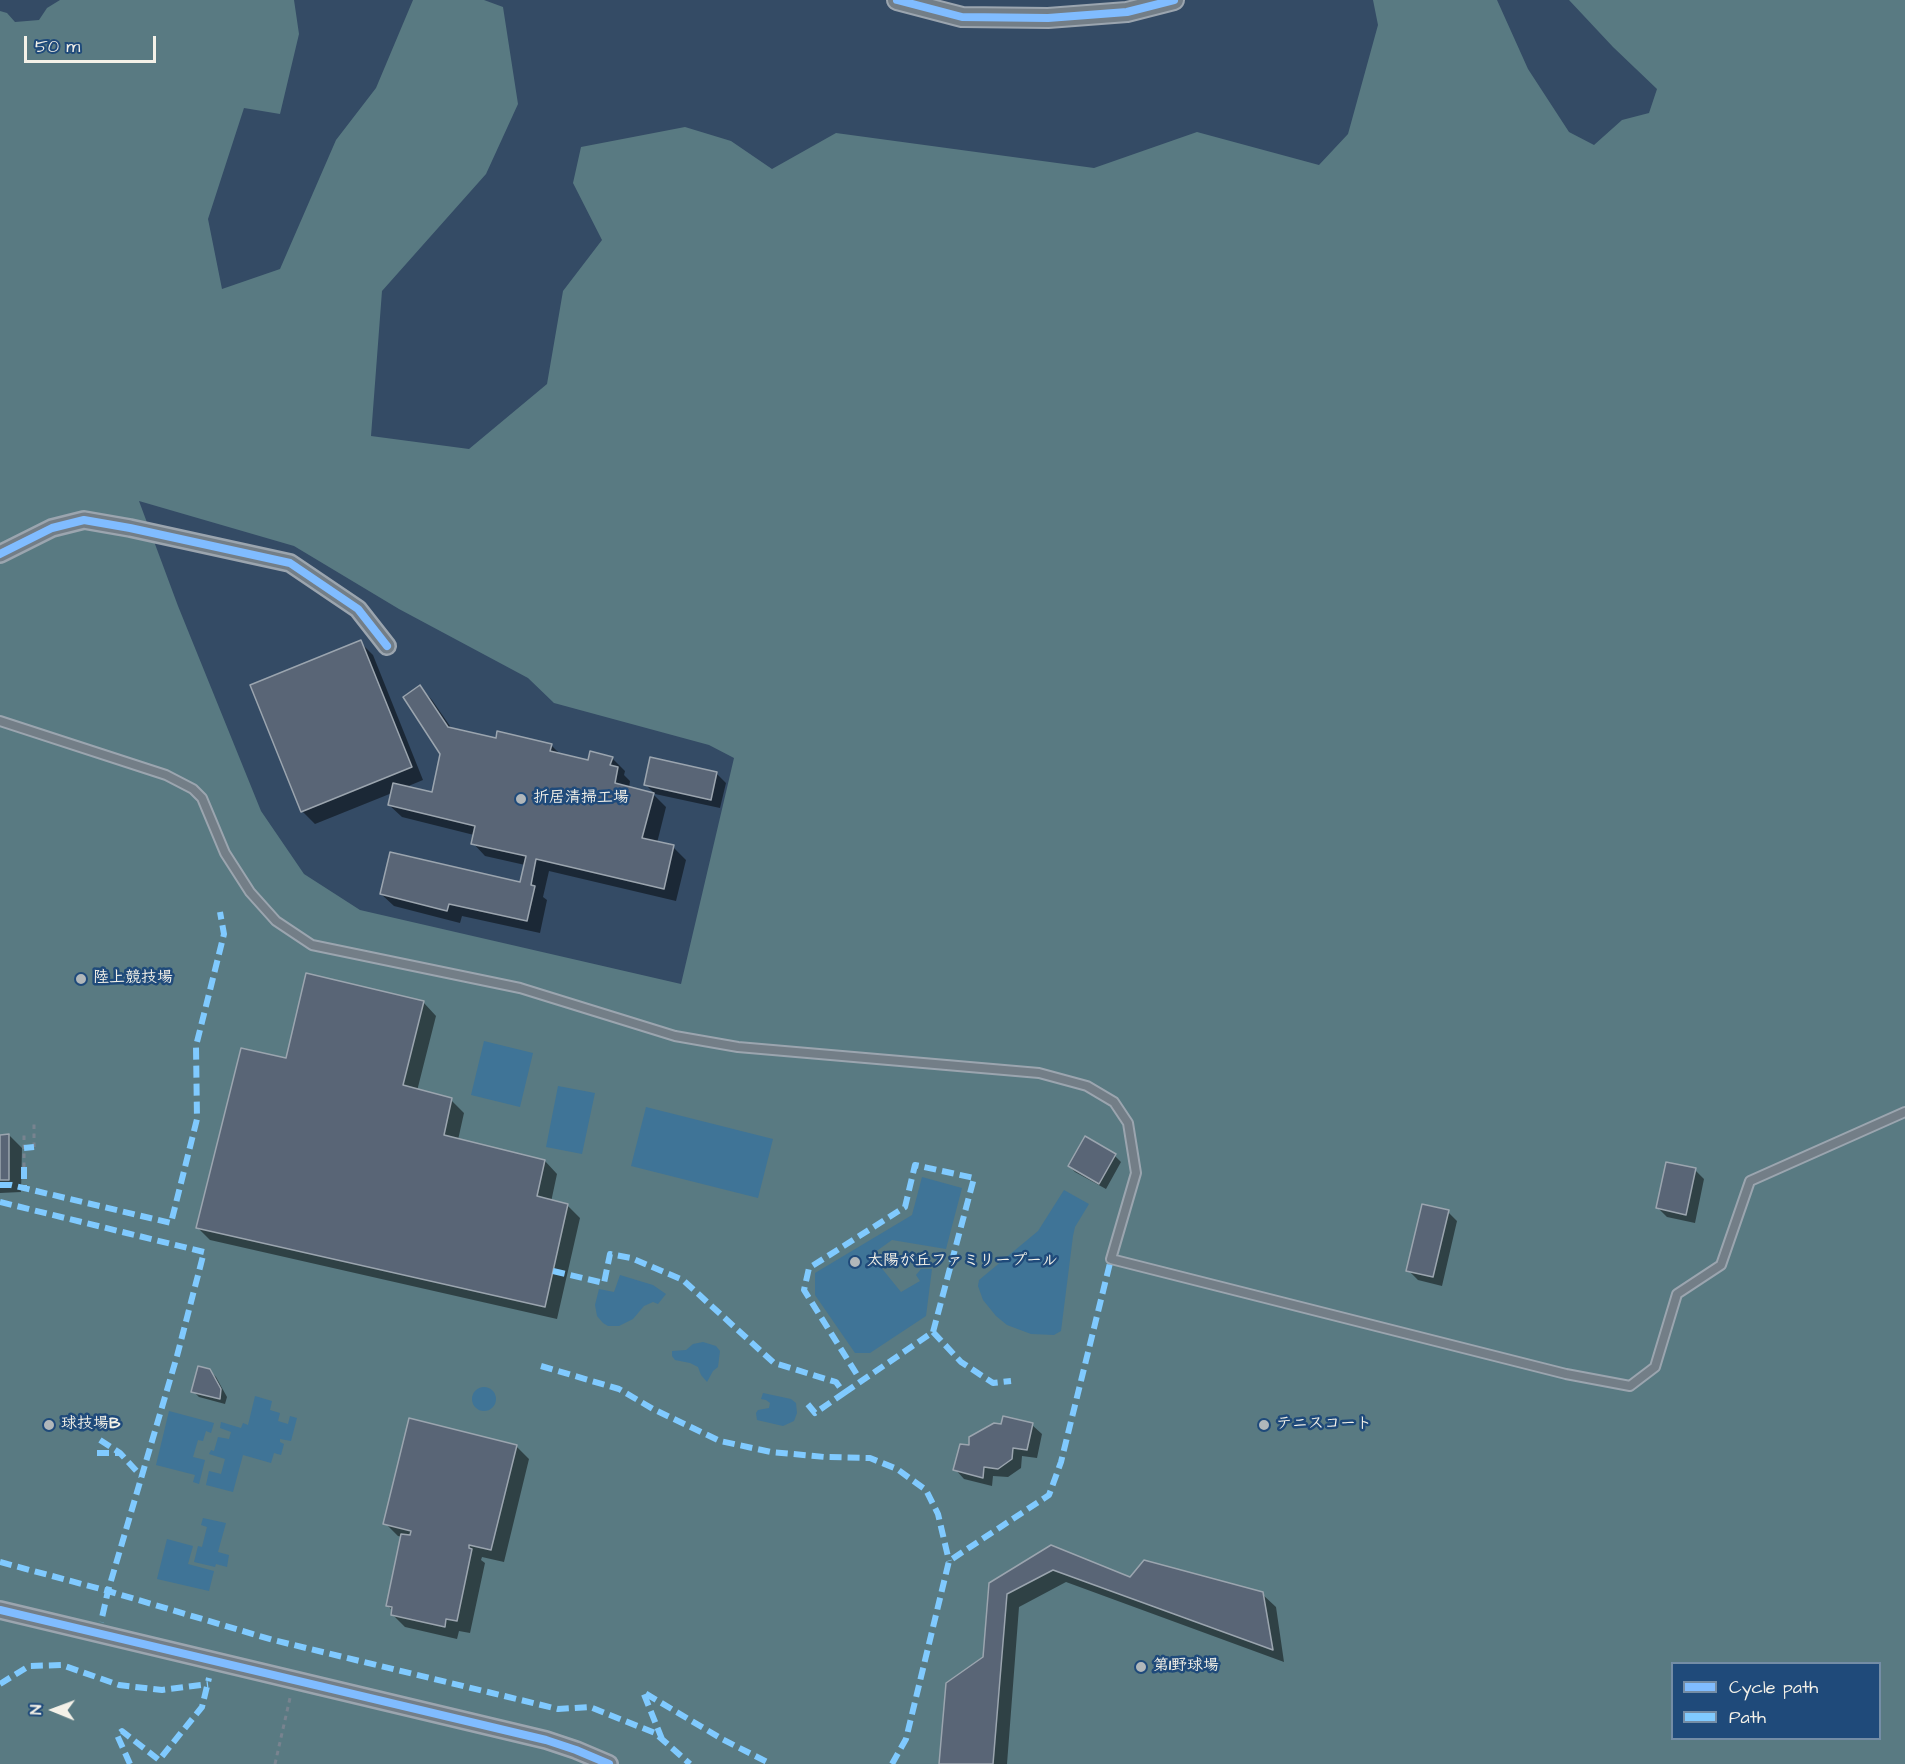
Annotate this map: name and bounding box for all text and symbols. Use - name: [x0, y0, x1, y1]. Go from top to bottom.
- scale bar: [27, 24, 159, 62]
- text: 50 m: [35, 34, 80, 59]
- place label: 折居清掃工場: [533, 789, 629, 809]
- marker: 折居清掃工場: [514, 792, 528, 806]
- place label: 陸上競技場: [93, 969, 173, 989]
- marker: 陸上競技場: [74, 972, 88, 986]
- place label: 太陽が丘ファミリープール: [867, 1252, 1058, 1272]
- marker: 太陽が丘ファミリープール: [848, 1255, 862, 1269]
- place label: 球技場B: [61, 1415, 120, 1435]
- place label: テニスコート: [1276, 1415, 1372, 1435]
- marker: 球技場B: [42, 1418, 56, 1432]
- marker: テニスコート: [1257, 1418, 1271, 1432]
- place label: 第1野球場: [1153, 1657, 1219, 1677]
- marker: 第1野球場: [1134, 1660, 1148, 1674]
- legend: [1671, 1662, 1881, 1740]
- text: Cycle path: [1729, 1675, 1818, 1700]
- north arrow: [24, 1680, 84, 1740]
- text: N: [25, 1704, 47, 1715]
- text: Path: [1729, 1705, 1766, 1730]

